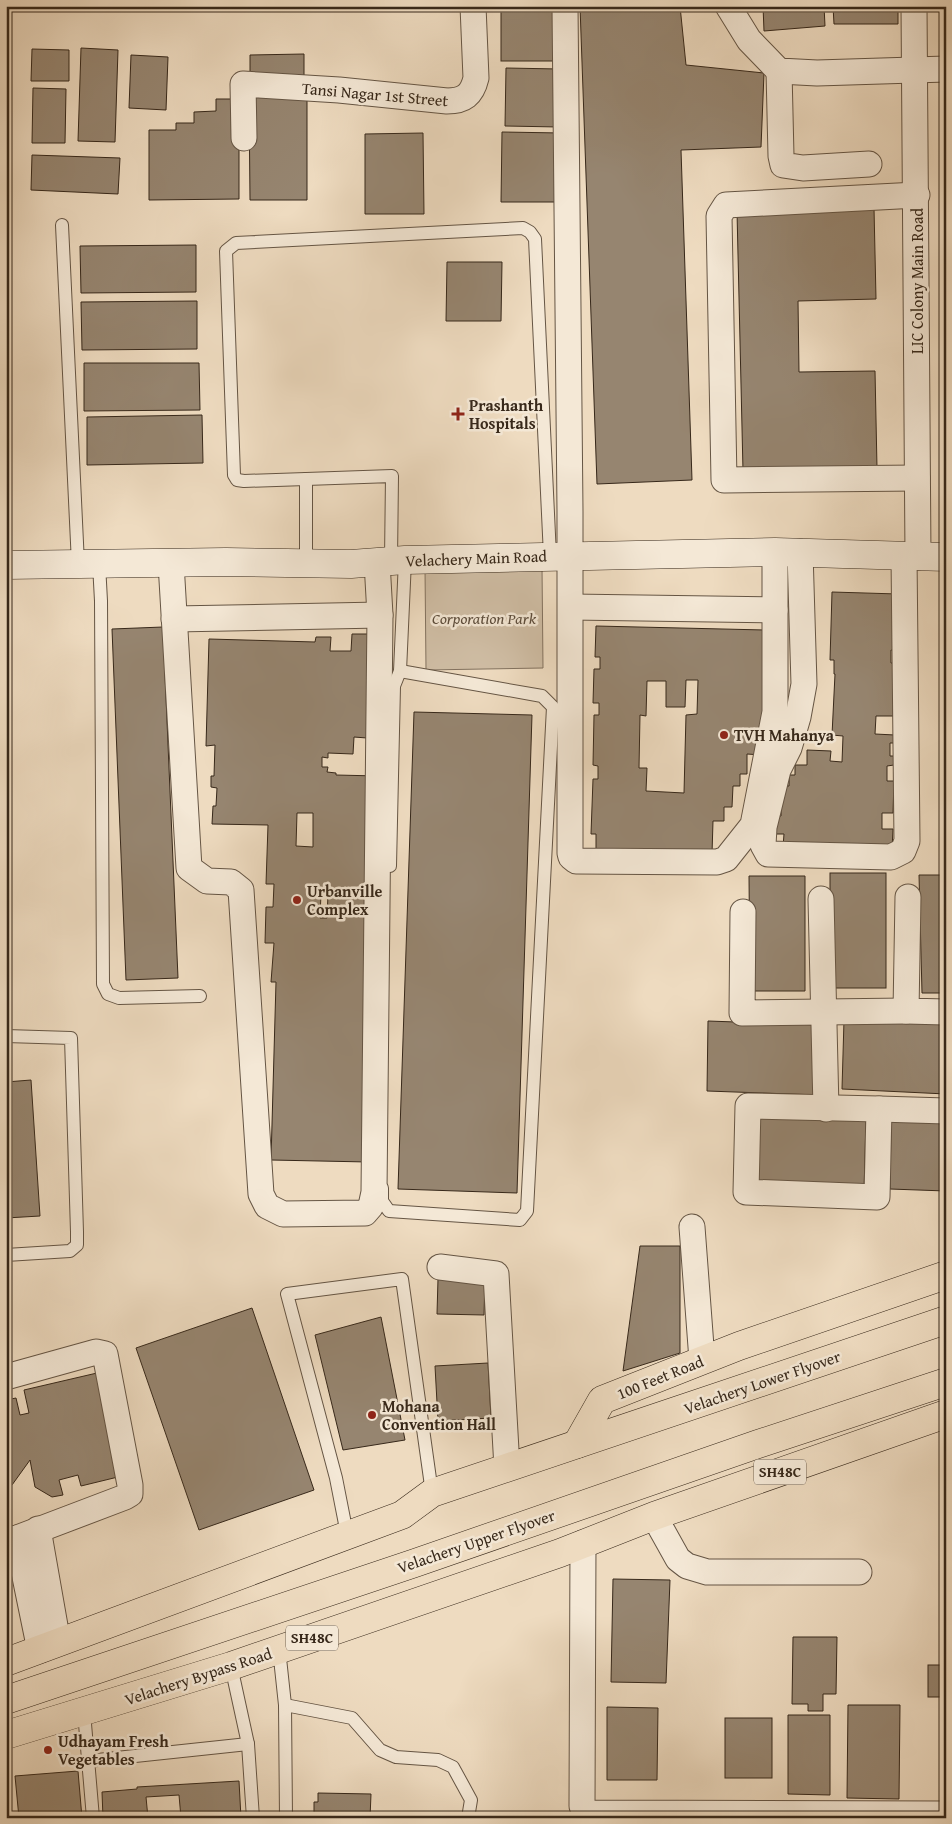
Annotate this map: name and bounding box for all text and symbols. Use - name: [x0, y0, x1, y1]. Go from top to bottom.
- street label: Tansi Nagar 1st Street: [301, 76, 449, 112]
- street label: LIC Colony Main Road: [905, 208, 929, 354]
- place label: Prashanth Hospitals: [469, 393, 544, 435]
- marker: Prashanth Hospitals: [451, 407, 465, 421]
- street label: Velachery Main Road: [405, 544, 548, 572]
- park label: Corporation Park: [432, 606, 537, 630]
- place label: TVH Mahanya: [734, 723, 835, 747]
- marker: TVH Mahanya: [718, 729, 730, 741]
- place label: Urbanville Complex: [307, 879, 383, 921]
- marker: Urbanville Complex: [291, 894, 303, 906]
- street label: Velachery Lower Flyover: [680, 1344, 844, 1420]
- street label: 100 Feet Road: [613, 1349, 707, 1405]
- place label: Mohana Convention Hall: [382, 1394, 496, 1436]
- marker: Mohana Convention Hall: [366, 1409, 378, 1421]
- road number: SH48C: [754, 1460, 806, 1484]
- street label: Velachery Upper Flyover: [394, 1503, 558, 1579]
- road number: SH48C: [286, 1626, 338, 1650]
- street label: Velachery Bypass Road: [121, 1641, 275, 1711]
- place label: Udhayam Fresh Vegetables: [58, 1729, 169, 1771]
- marker: Udhayam Fresh Vegetables: [42, 1744, 54, 1756]

